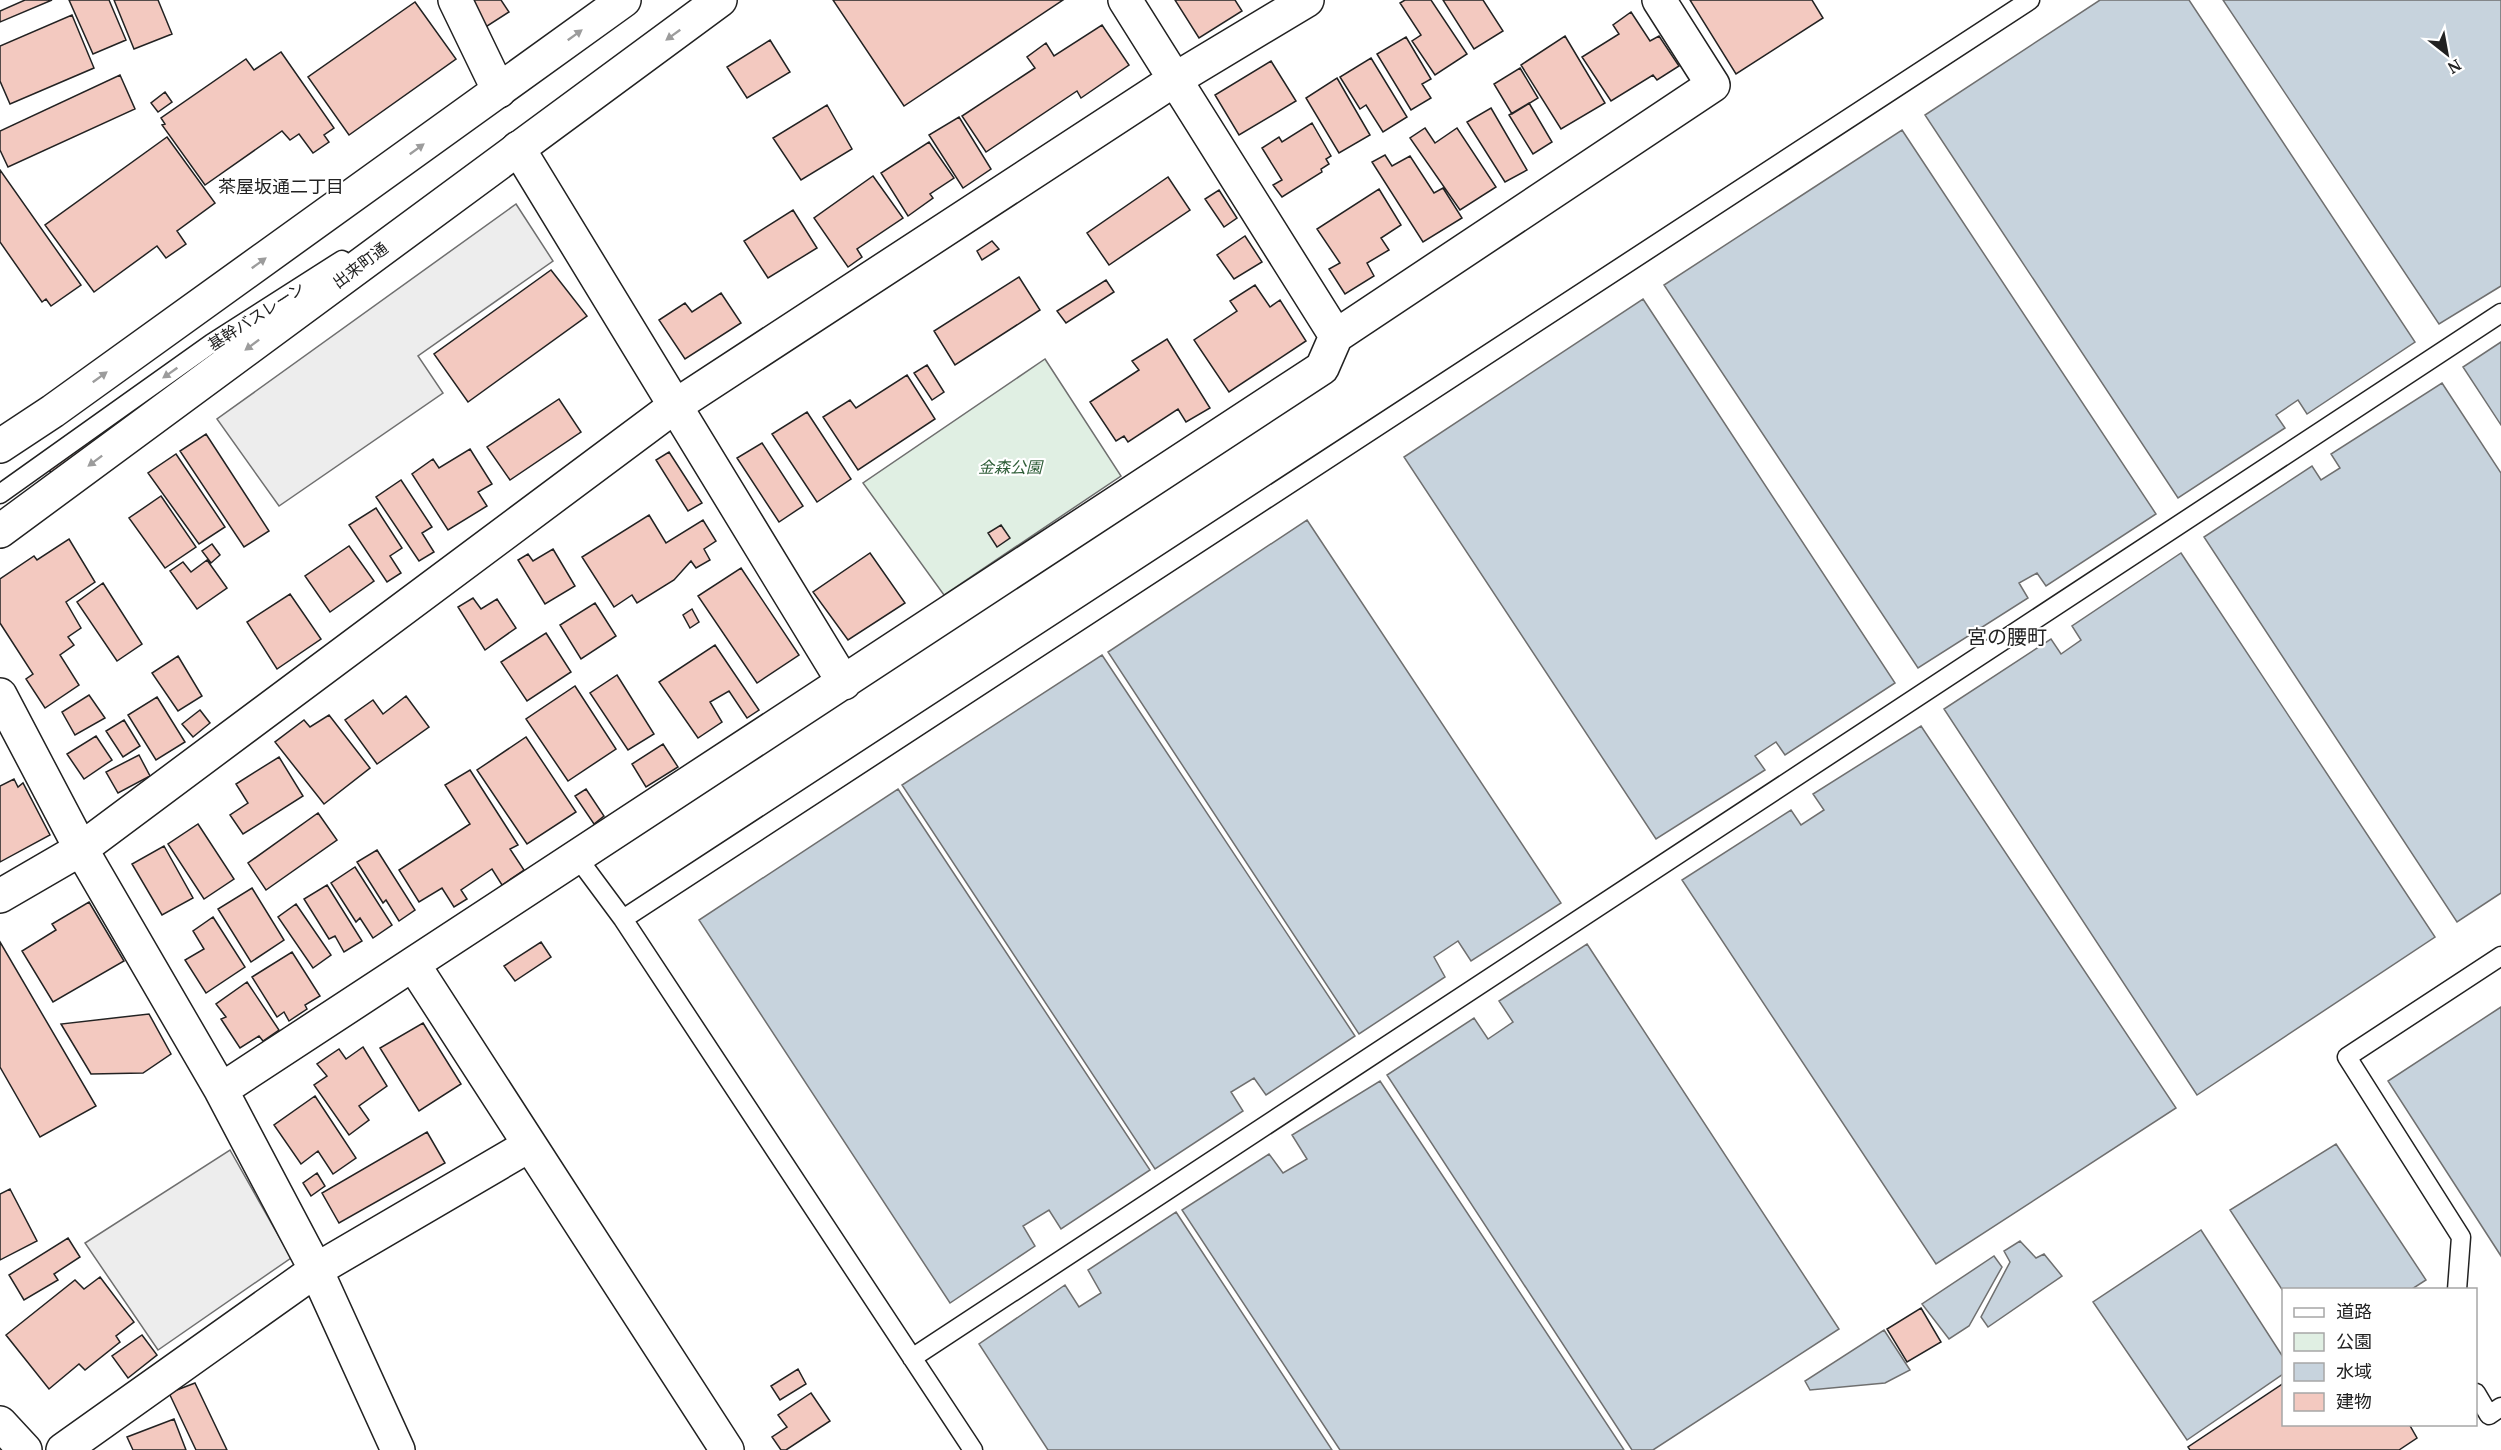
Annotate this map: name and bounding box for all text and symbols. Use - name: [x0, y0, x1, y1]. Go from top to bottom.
- north arrow: [2417, 24, 2477, 84]
- one-way arrow: [665, 28, 680, 40]
- one-way arrow: [567, 29, 583, 41]
- text: N: [2444, 54, 2466, 79]
- one-way arrow: [409, 143, 425, 155]
- district label: 茶屋坂通二丁目: [218, 174, 344, 198]
- street label: 出来町通: [328, 237, 392, 293]
- one-way arrow: [250, 257, 266, 269]
- street label: 基幹バスレーン: [203, 276, 309, 356]
- one-way arrow: [244, 338, 259, 350]
- one-way arrow: [162, 367, 177, 379]
- one-way arrow: [92, 371, 108, 383]
- one-way arrow: [88, 454, 103, 466]
- park label: 金森公園: [978, 456, 1044, 478]
- district label: 宮の腰町: [1967, 623, 2047, 650]
- legend: [2282, 1288, 2477, 1426]
- text: 道路: [2336, 1299, 2372, 1323]
- text: 公園: [2336, 1329, 2372, 1353]
- text: 水域: [2336, 1359, 2372, 1383]
- text: 建物: [2336, 1389, 2372, 1413]

